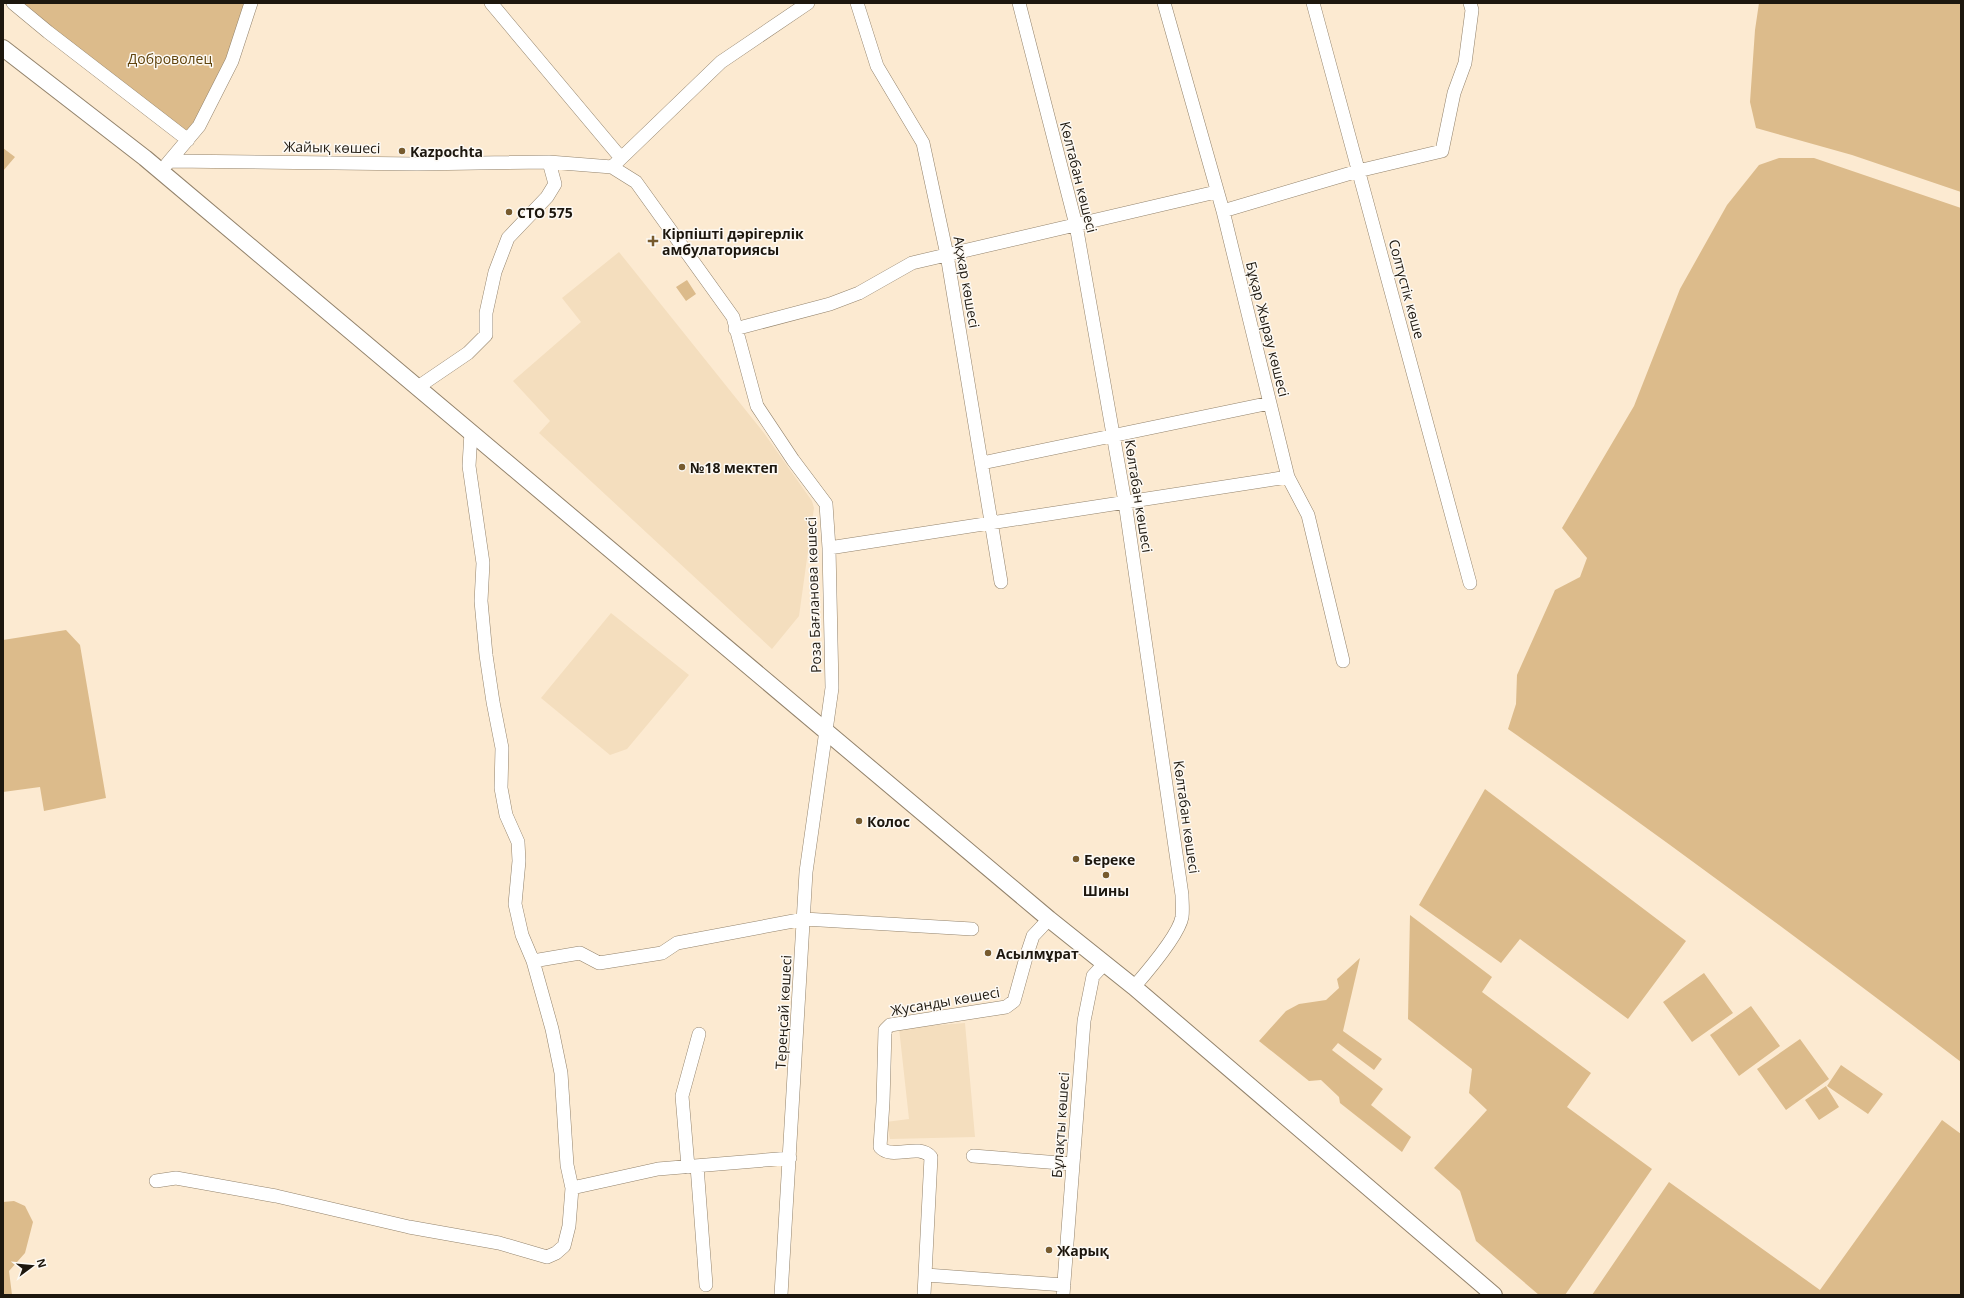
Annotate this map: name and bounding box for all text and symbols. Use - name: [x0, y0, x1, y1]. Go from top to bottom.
- park label: Доброволец: [128, 49, 212, 68]
- street label: Көлтабан көшесі: [1056, 119, 1102, 235]
- street label: Жайық көшесі: [283, 137, 381, 157]
- place label: Kazpochta: [410, 142, 483, 161]
- marker: Kazpochta: [397, 146, 407, 156]
- place label: СТО 575: [517, 203, 573, 222]
- marker: СТО 575: [504, 207, 514, 217]
- place label: Кірпішті дәрігерлік амбулаториясы: [662, 224, 804, 259]
- marker: Кірпішті дәрігерлік амбулаториясы: [647, 235, 659, 247]
- street label: Ақжар көшесі: [950, 235, 984, 329]
- street label: Солтүстік көше: [1385, 237, 1429, 341]
- street label: Бұқар Жырау көшесі: [1242, 259, 1294, 399]
- street label: Көлтабан көшесі: [1121, 438, 1157, 554]
- place label: №18 мектеп: [690, 458, 778, 477]
- marker: №18 мектеп: [677, 462, 687, 472]
- street label: Роза Бағланова көшесі: [801, 517, 825, 673]
- street label: Көлтабан көшесі: [1170, 759, 1204, 875]
- place label: Колос: [867, 812, 910, 831]
- marker: Колос: [854, 816, 864, 826]
- place label: Береке: [1084, 850, 1135, 869]
- marker: Береке: [1071, 854, 1081, 864]
- marker: Шины: [1101, 870, 1111, 880]
- place label: Шины: [1083, 881, 1129, 900]
- place label: Асылмұрат: [996, 944, 1079, 963]
- marker: Асылмұрат: [983, 948, 993, 958]
- street label: Тереңсай көшесі: [771, 954, 795, 1070]
- street label: Жусанды көшесі: [889, 982, 1001, 1020]
- street label: Бұлақты көшесі: [1047, 1071, 1073, 1179]
- place label: Жарық: [1057, 1241, 1109, 1260]
- marker: Жарық: [1044, 1245, 1054, 1255]
- north arrow: [12, 1246, 52, 1286]
- text: N: [34, 1257, 51, 1269]

